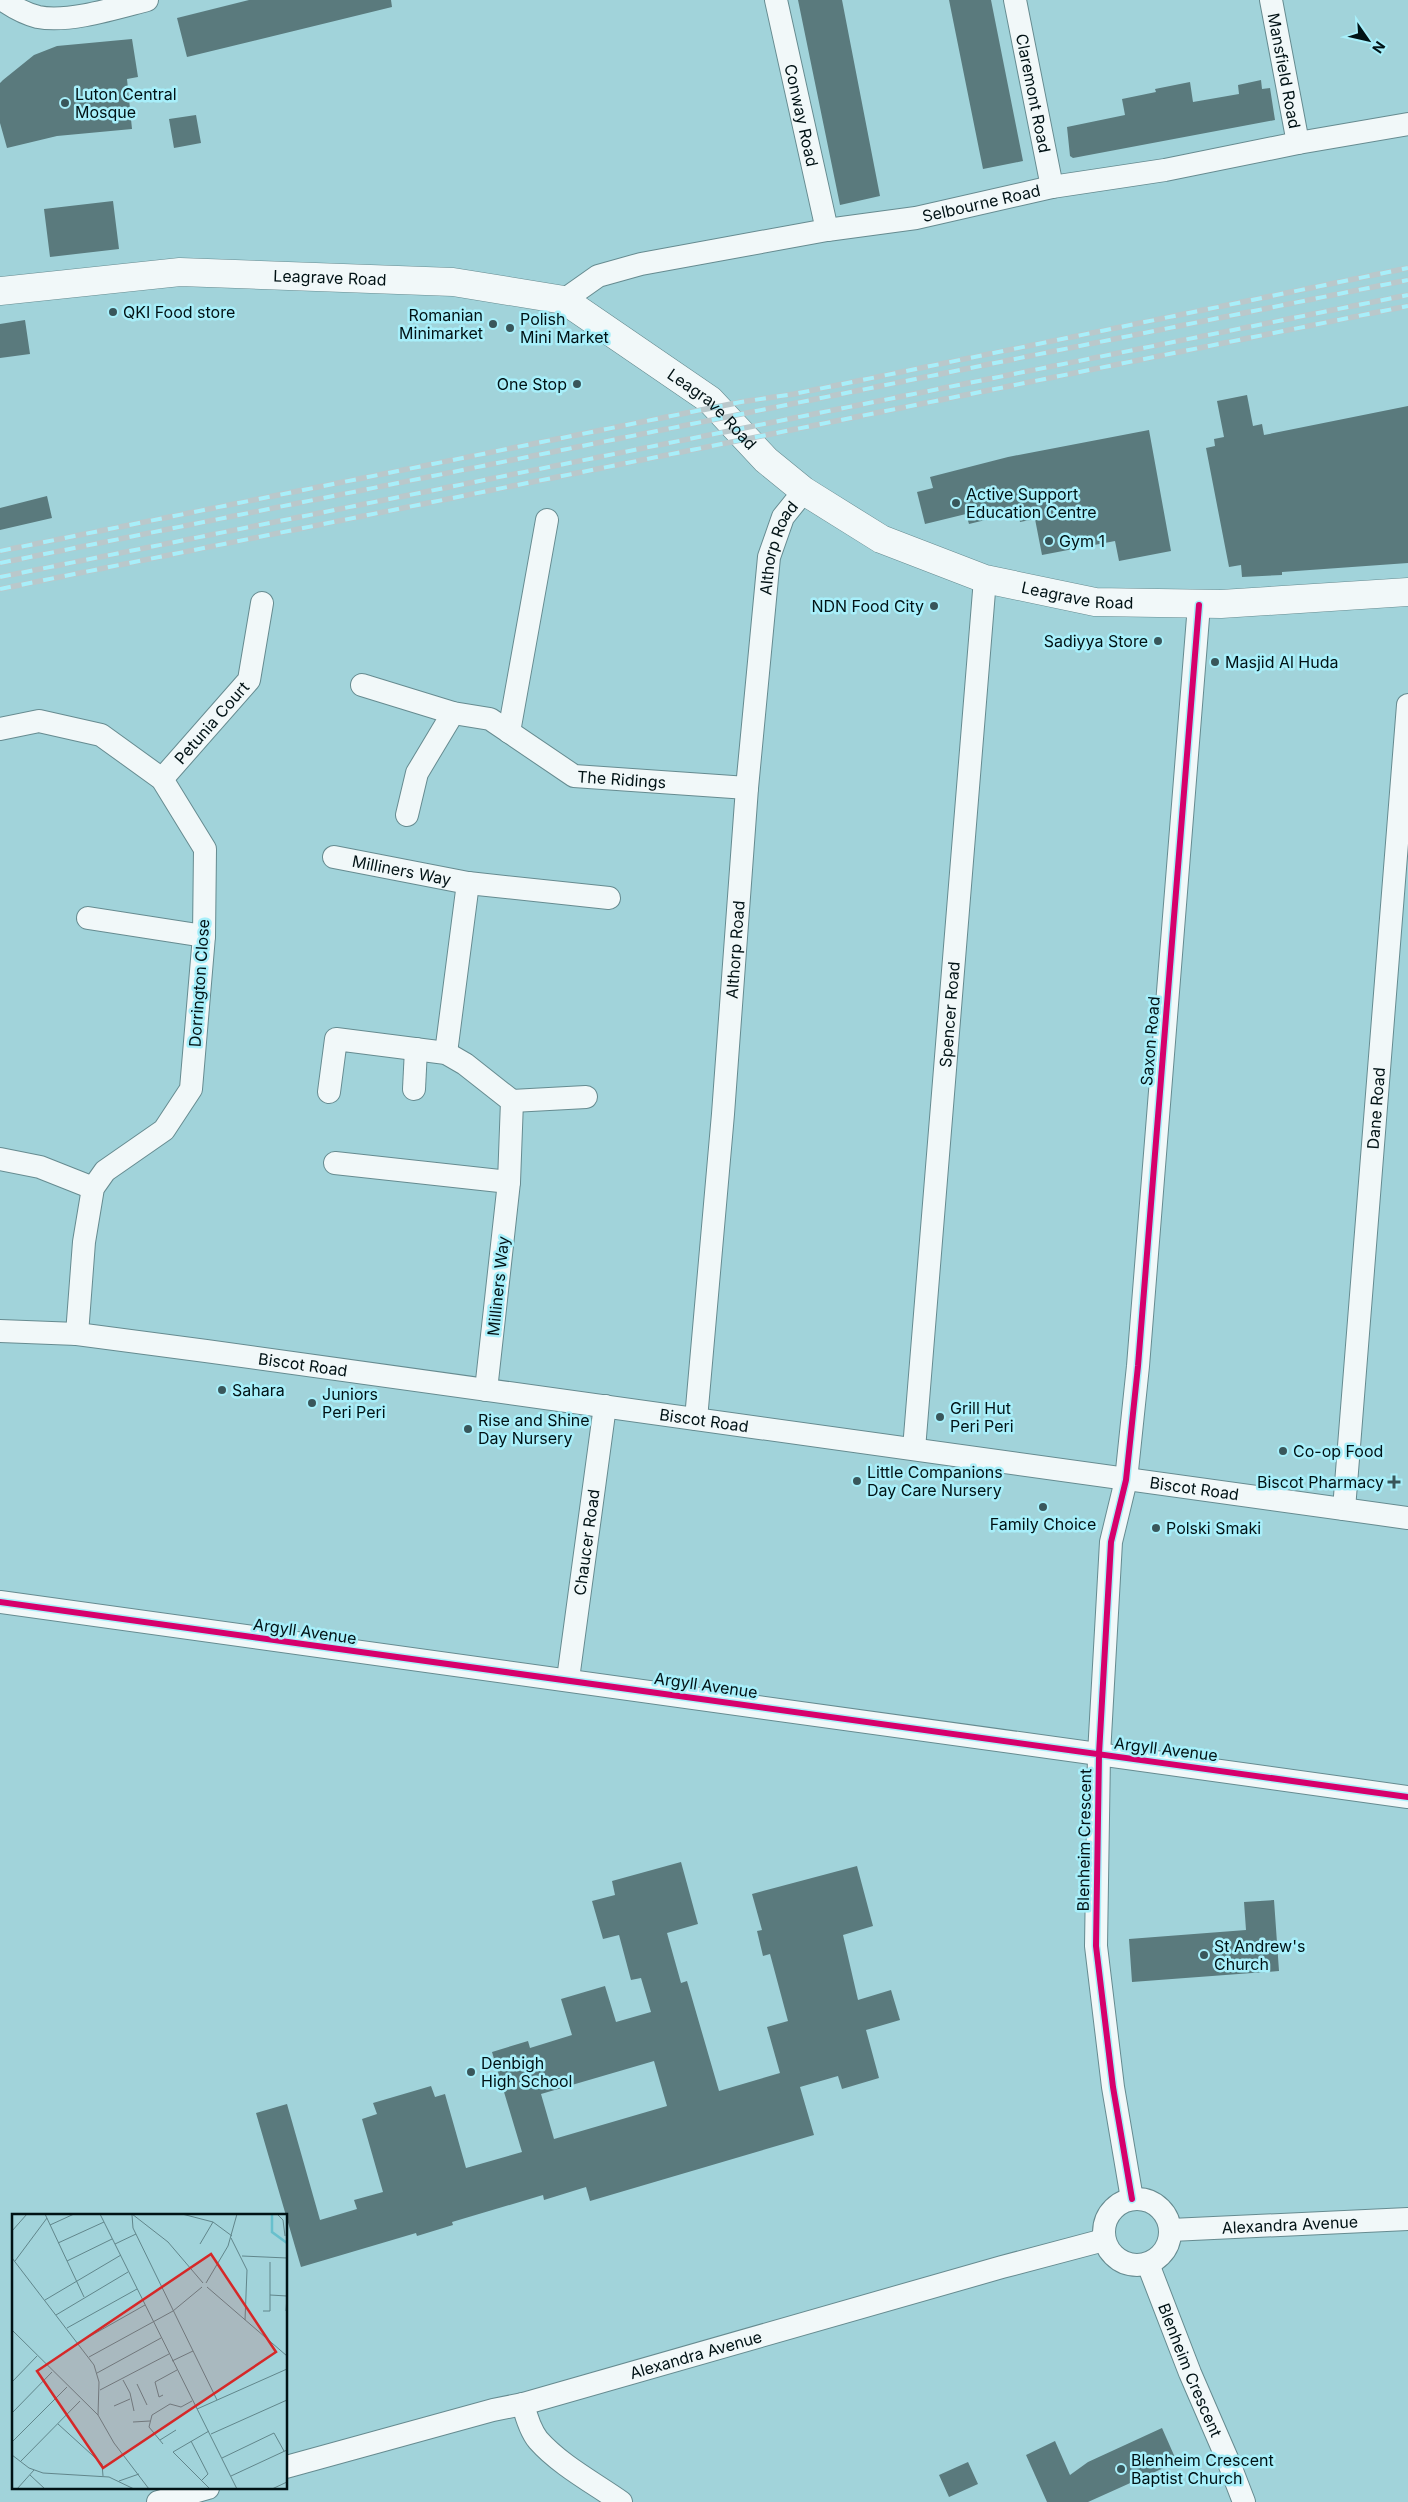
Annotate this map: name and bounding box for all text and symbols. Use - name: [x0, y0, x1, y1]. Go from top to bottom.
- street label: Mansfield Road: [1264, 11, 1305, 130]
- north arrow: [1343, 15, 1393, 65]
- street label: Claremont Road: [1012, 32, 1055, 154]
- text: N: [1369, 38, 1389, 57]
- street label: Conway Road: [780, 62, 823, 168]
- place label: Luton Central Mosque: [75, 84, 177, 122]
- marker: Luton Central Mosque: [59, 97, 71, 109]
- street label: Selbourne Road: [920, 180, 1042, 226]
- street label: Leagrave Road: [273, 265, 387, 290]
- place label: QKI Food store: [123, 302, 235, 322]
- place label: Romanian Minimarket: [399, 305, 483, 343]
- marker: QKI Food store: [107, 306, 119, 318]
- place label: Polish Mini Market: [520, 309, 609, 347]
- marker: Romanian Minimarket: [487, 318, 499, 330]
- marker: Polish Mini Market: [504, 322, 516, 334]
- street label: Leagrave Road: [664, 364, 761, 454]
- place label: One Stop: [497, 374, 567, 394]
- marker: One Stop: [571, 378, 583, 390]
- place label: Active Support Education Centre: [966, 484, 1097, 522]
- street label: Althorp Road: [755, 497, 802, 596]
- marker: Active Support Education Centre: [950, 497, 962, 509]
- place label: Gym 1: [1059, 531, 1105, 551]
- marker: Gym 1: [1043, 535, 1055, 547]
- street label: Leagrave Road: [1020, 577, 1134, 613]
- place label: NDN Food City: [811, 596, 924, 616]
- marker: NDN Food City: [928, 600, 940, 612]
- place label: Sadiyya Store: [1044, 631, 1148, 651]
- marker: Sadiyya Store: [1152, 635, 1164, 647]
- place label: Masjid Al Huda: [1225, 652, 1338, 672]
- marker: Masjid Al Huda: [1209, 656, 1221, 668]
- street label: Petunia Court: [170, 677, 253, 768]
- street label: The Ridings: [576, 766, 667, 792]
- street label: Milliners Way: [351, 851, 453, 890]
- street label: Althorp Road: [722, 900, 749, 1000]
- street label: Dorrington Close: [185, 918, 213, 1048]
- street label: Spencer Road: [935, 961, 964, 1068]
- street label: Saxon Road: [1136, 995, 1164, 1087]
- street label: Dane Road: [1363, 1066, 1389, 1150]
- street label: Milliners Way: [483, 1235, 513, 1337]
- street label: Biscot Road: [257, 1348, 349, 1381]
- place label: Sahara: [232, 1380, 285, 1400]
- marker: Sahara: [216, 1384, 228, 1396]
- place label: Juniors Peri Peri: [322, 1384, 386, 1422]
- marker: Juniors Peri Peri: [306, 1397, 318, 1409]
- place label: Grill Hut Peri Peri: [950, 1398, 1014, 1436]
- street label: Biscot Road: [658, 1404, 750, 1436]
- place label: Rise and Shine Day Nursery: [478, 1410, 590, 1448]
- marker: Grill Hut Peri Peri: [934, 1411, 946, 1423]
- marker: Rise and Shine Day Nursery: [462, 1423, 474, 1435]
- place label: Co-op Food: [1293, 1441, 1383, 1461]
- marker: Co-op Food: [1277, 1445, 1289, 1457]
- place label: Little Companions Day Care Nursery: [867, 1462, 1003, 1500]
- street label: Biscot Road: [1148, 1472, 1240, 1504]
- place label: Biscot Pharmacy: [1257, 1472, 1384, 1492]
- marker: Little Companions Day Care Nursery: [851, 1475, 863, 1487]
- marker: Biscot Pharmacy: [1388, 1476, 1400, 1488]
- street label: Chaucer Road: [569, 1488, 604, 1597]
- marker: Family Choice: [1037, 1501, 1049, 1513]
- place label: Family Choice: [990, 1514, 1096, 1534]
- place label: Polski Smaki: [1166, 1518, 1261, 1538]
- marker: Polski Smaki: [1150, 1522, 1162, 1534]
- street label: Argyll Avenue: [252, 1614, 358, 1648]
- street label: Argyll Avenue: [653, 1668, 759, 1702]
- street label: Argyll Avenue: [1113, 1733, 1219, 1765]
- street label: Blenheim Crescent: [1073, 1768, 1095, 1912]
- place label: St Andrew's Church: [1214, 1936, 1305, 1974]
- marker: St Andrew's Church: [1198, 1949, 1210, 1961]
- place label: Denbigh High School: [481, 2053, 572, 2091]
- marker: Denbigh High School: [465, 2066, 477, 2078]
- street label: Alexandra Avenue: [1221, 2211, 1359, 2238]
- inset map: [12, 2214, 288, 2490]
- street label: Blenheim Crescent: [1154, 2300, 1226, 2440]
- street label: Alexandra Avenue: [627, 2326, 764, 2383]
- place label: Blenheim Crescent Baptist Church: [1131, 2450, 1274, 2488]
- marker: Blenheim Crescent Baptist Church: [1115, 2463, 1127, 2475]

